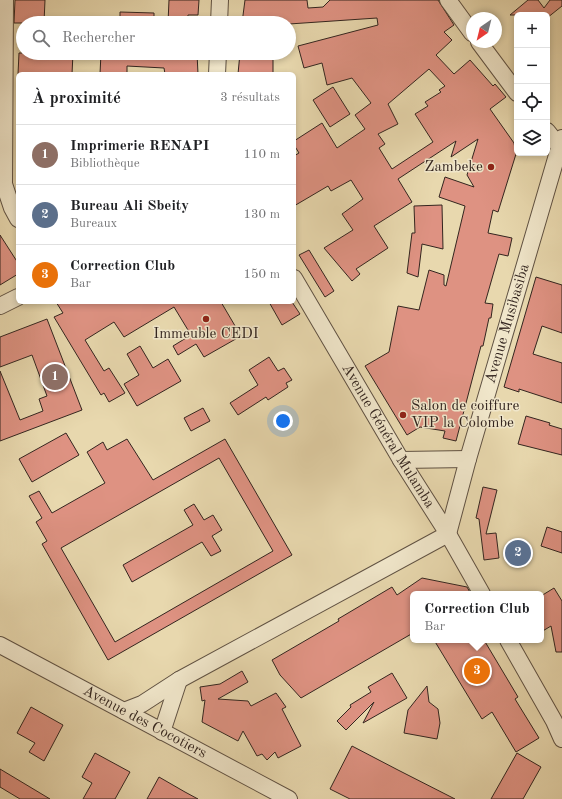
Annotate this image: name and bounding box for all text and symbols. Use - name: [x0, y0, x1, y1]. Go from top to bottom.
- north arrow: [466, 12, 502, 48]
- map controls: [514, 12, 550, 156]
- button: +: [514, 12, 550, 48]
- search box: [16, 16, 296, 60]
- icon: search: [30, 27, 52, 49]
- text: Rechercher: [62, 31, 135, 46]
- button: −: [514, 48, 550, 84]
- button: locate: [514, 84, 550, 120]
- text: À proximité: [32, 90, 121, 107]
- text: 3 résultats: [220, 91, 280, 104]
- button: layers: [514, 120, 550, 156]
- text: Imprimerie RENAPI: [70, 139, 209, 154]
- text: 1: [41, 148, 49, 161]
- text: 110 m: [243, 148, 280, 161]
- text: Bibliothèque: [70, 157, 140, 170]
- place label: Zambeke: [425, 160, 483, 175]
- marker: Zambeke: [486, 162, 496, 172]
- text: Bureau Ali Sbeity: [70, 199, 189, 214]
- text: 2: [41, 208, 49, 221]
- text: 130 m: [243, 208, 280, 221]
- text: Bureaux: [70, 217, 117, 230]
- text: Correction Club: [70, 259, 175, 274]
- street label: Avenue Musibasiba: [483, 262, 532, 385]
- text: 3: [41, 268, 49, 281]
- text: 150 m: [243, 268, 280, 281]
- text: Bar: [70, 277, 91, 290]
- marker: Immeuble CEDI: [201, 314, 211, 324]
- place label: Immeuble CEDI: [153, 327, 259, 342]
- street label: Avenue Général Mulamba: [339, 361, 437, 511]
- pin: 1: [42, 362, 68, 392]
- place label: Salon de coiffure VIP la Colombe: [411, 399, 520, 431]
- marker: Salon de coiffure VIP la Colombe: [398, 410, 408, 420]
- your location: [273, 411, 293, 431]
- pin: 2: [505, 538, 531, 568]
- popup: [410, 591, 544, 643]
- text: Correction Club: [424, 602, 530, 617]
- text: Bar: [424, 620, 445, 633]
- pin: 3: [464, 656, 490, 686]
- street label: Avenue des Cocotiers: [80, 683, 209, 761]

